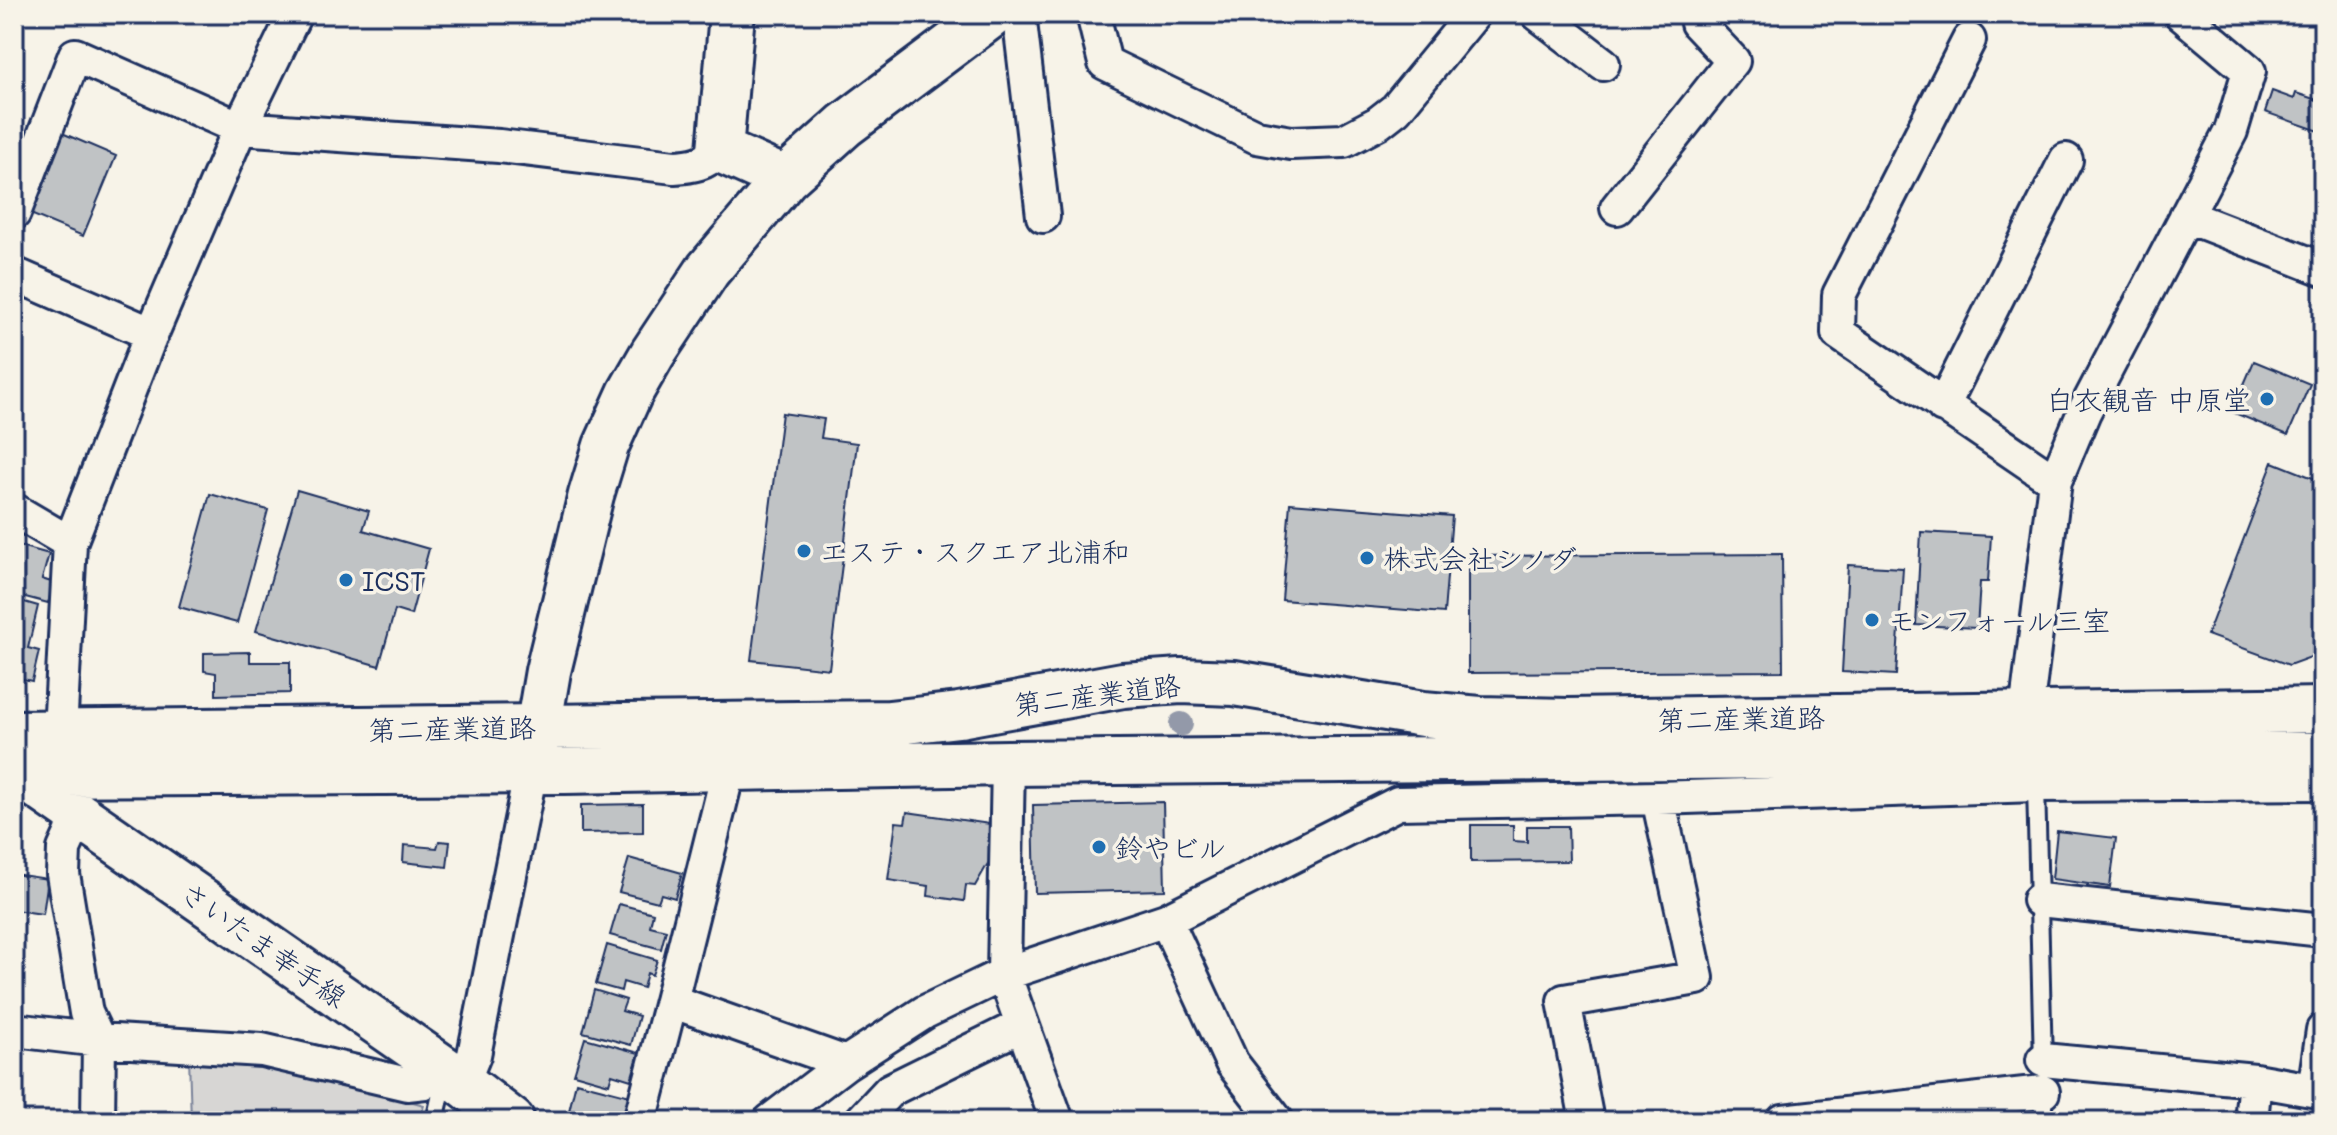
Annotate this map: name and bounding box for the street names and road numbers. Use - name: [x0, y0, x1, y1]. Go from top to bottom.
- street label: 第二産業道路: [1011, 666, 1183, 722]
- street label: 第二産業道路: [1657, 699, 1825, 737]
- street label: 第二産業道路: [368, 709, 536, 747]
- street label: さいたま幸手線: [174, 873, 354, 1015]

